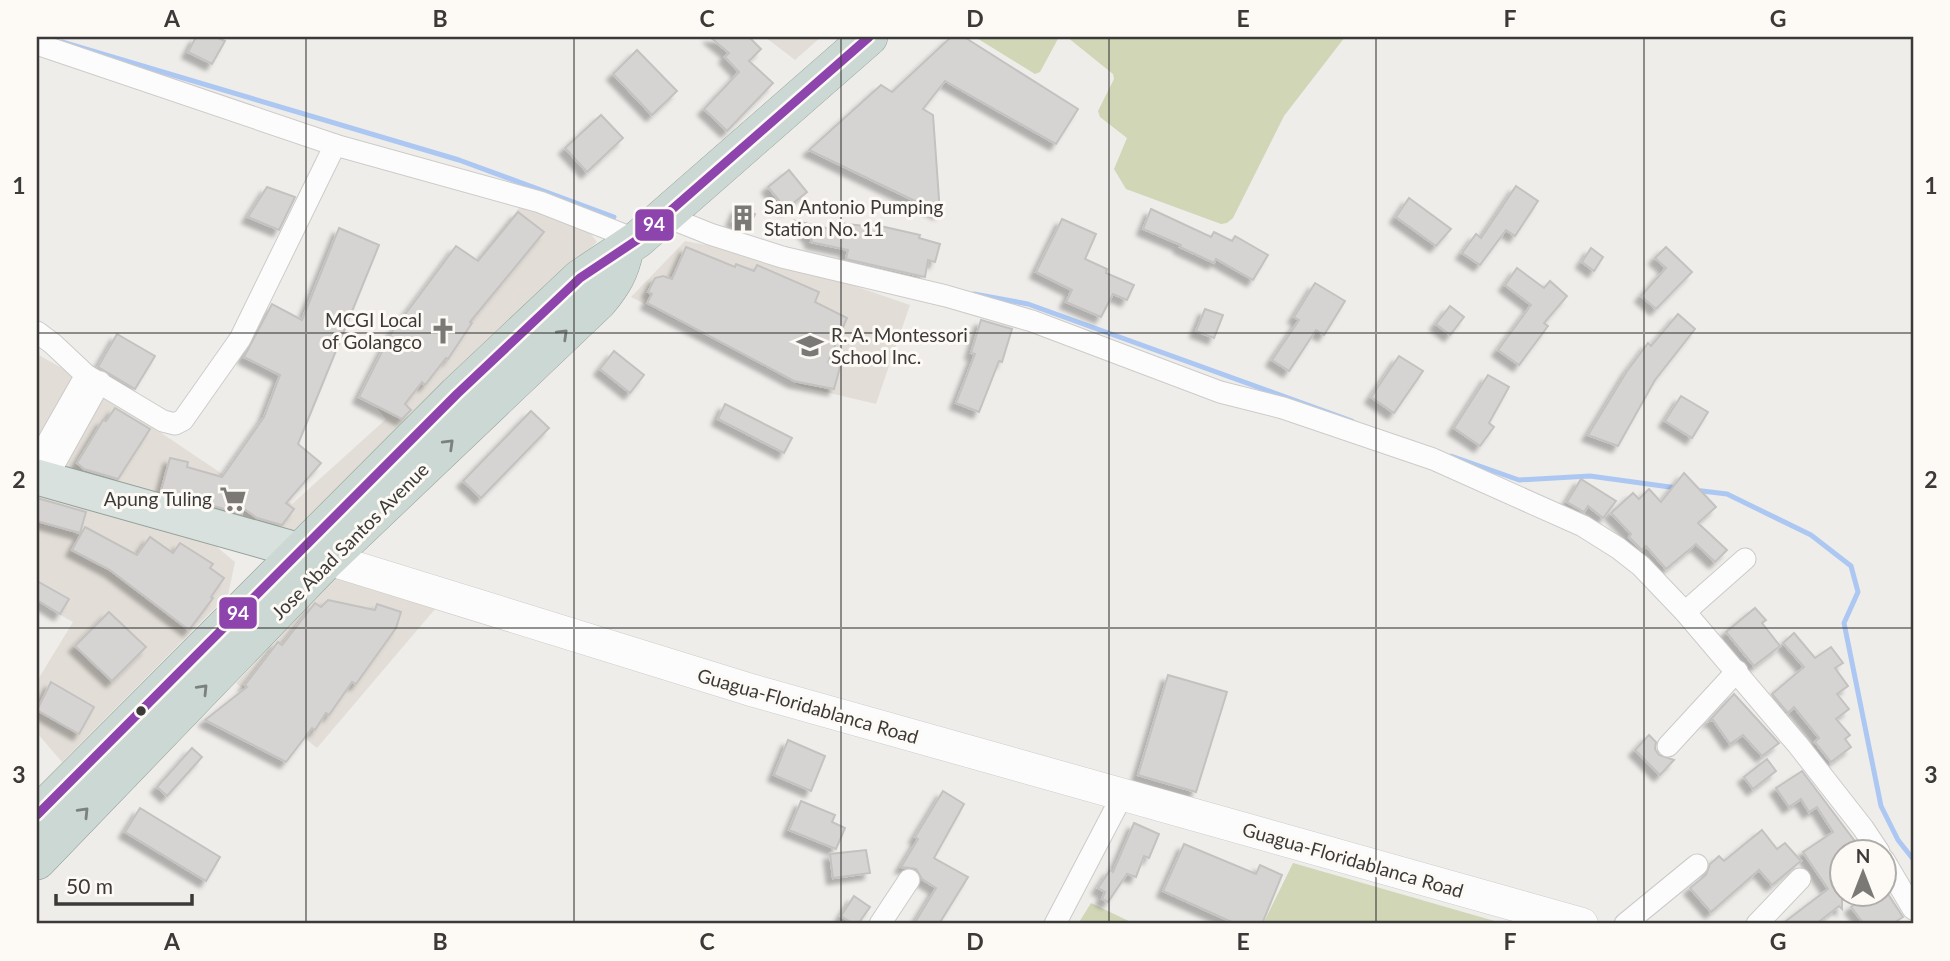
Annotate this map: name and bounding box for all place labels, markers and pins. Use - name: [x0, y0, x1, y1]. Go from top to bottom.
- place label: San Antonio Pumping Station No. 11: [764, 195, 943, 240]
- building icon: San Antonio Pumping Station No. 11: [728, 203, 758, 233]
- place label: MCGI Local of Golangco: [322, 308, 422, 353]
- church icon: MCGI Local of Golangco: [428, 316, 458, 346]
- place label: R. A. Montessori School Inc.: [831, 323, 968, 368]
- school or university icon: R. A. Montessori School Inc.: [795, 331, 825, 361]
- supermarket icon: Apung Tuling: [218, 484, 248, 514]
- place label: Apung Tuling: [104, 487, 212, 510]
- unlabelled marker: [134, 704, 148, 718]

